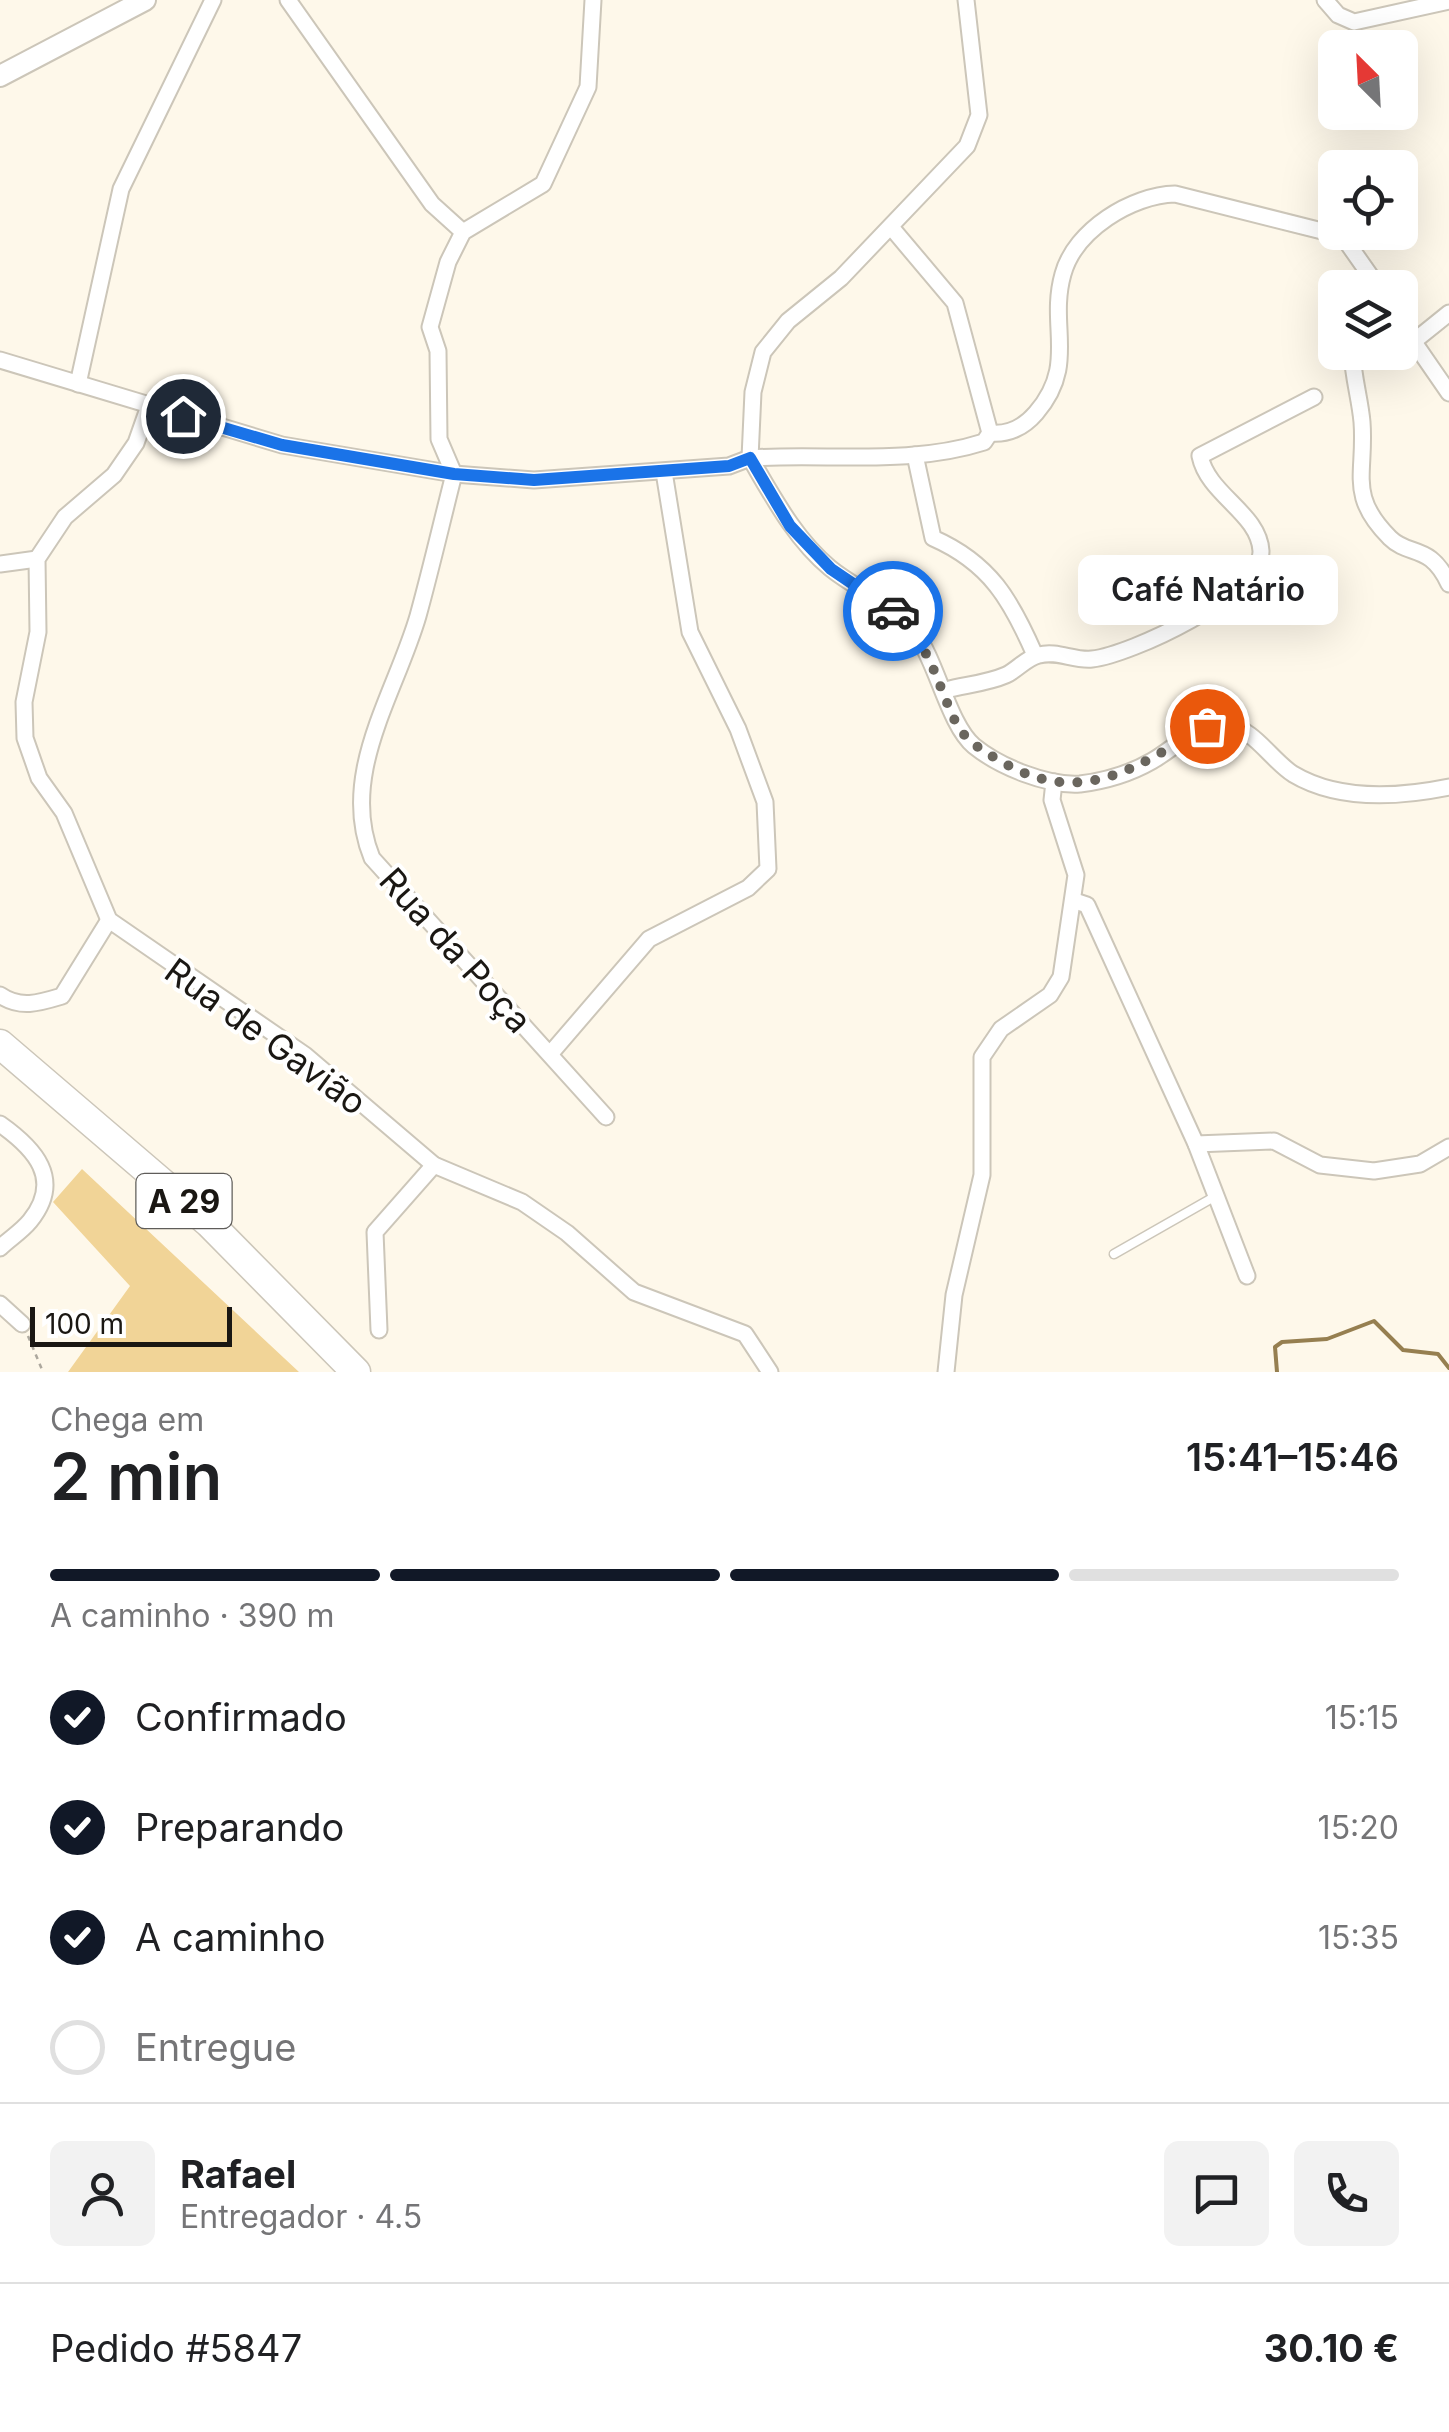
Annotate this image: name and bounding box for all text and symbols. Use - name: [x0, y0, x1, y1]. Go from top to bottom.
- north arrow: [1318, 30, 1418, 130]
- map controls: [1318, 30, 1418, 370]
- button: locate: [1318, 150, 1418, 250]
- button: layers: [1318, 270, 1418, 370]
- pin: [141, 374, 226, 459]
- icon: home: [156, 389, 211, 444]
- callout: Café Natário: [1077, 556, 1337, 626]
- courier: [843, 561, 943, 661]
- text: Café Natário: [1111, 570, 1305, 609]
- icon: car: [866, 584, 921, 639]
- pin: [1165, 684, 1250, 769]
- icon: bag: [1180, 699, 1235, 754]
- street label: Rua da Poça: [371, 859, 541, 1041]
- street label: Rua de Gavião: [157, 949, 375, 1123]
- road number: A 29: [136, 1174, 232, 1228]
- scale bar: [30, 1302, 232, 1346]
- text: 100 m: [45, 1307, 124, 1341]
- text: Chega em: [50, 1400, 204, 1439]
- text: 15:41–15:46: [1186, 1434, 1399, 1480]
- text: 2 min: [50, 1437, 222, 1516]
- text: A caminho · 390 m: [50, 1596, 334, 1635]
- icon: check: [50, 1690, 105, 1745]
- text: Confirmado: [135, 1694, 347, 1740]
- text: 15:15: [1325, 1698, 1399, 1737]
- icon: check: [50, 1800, 105, 1855]
- text: Preparando: [135, 1804, 344, 1850]
- text: 15:20: [1318, 1808, 1399, 1847]
- icon: check: [50, 1910, 105, 1965]
- text: A caminho: [135, 1914, 326, 1960]
- text: 15:35: [1318, 1918, 1399, 1957]
- text: Entregue: [135, 2024, 296, 2070]
- button: person: [50, 2141, 155, 2246]
- button: chat: [1164, 2141, 1269, 2246]
- button: phone: [1294, 2141, 1399, 2246]
- text: Rafael: [180, 2151, 296, 2197]
- text: Entregador · 4.5: [180, 2197, 422, 2236]
- text: Pedido #5847: [50, 2325, 302, 2371]
- text: 30.10 €: [1264, 2325, 1399, 2371]

